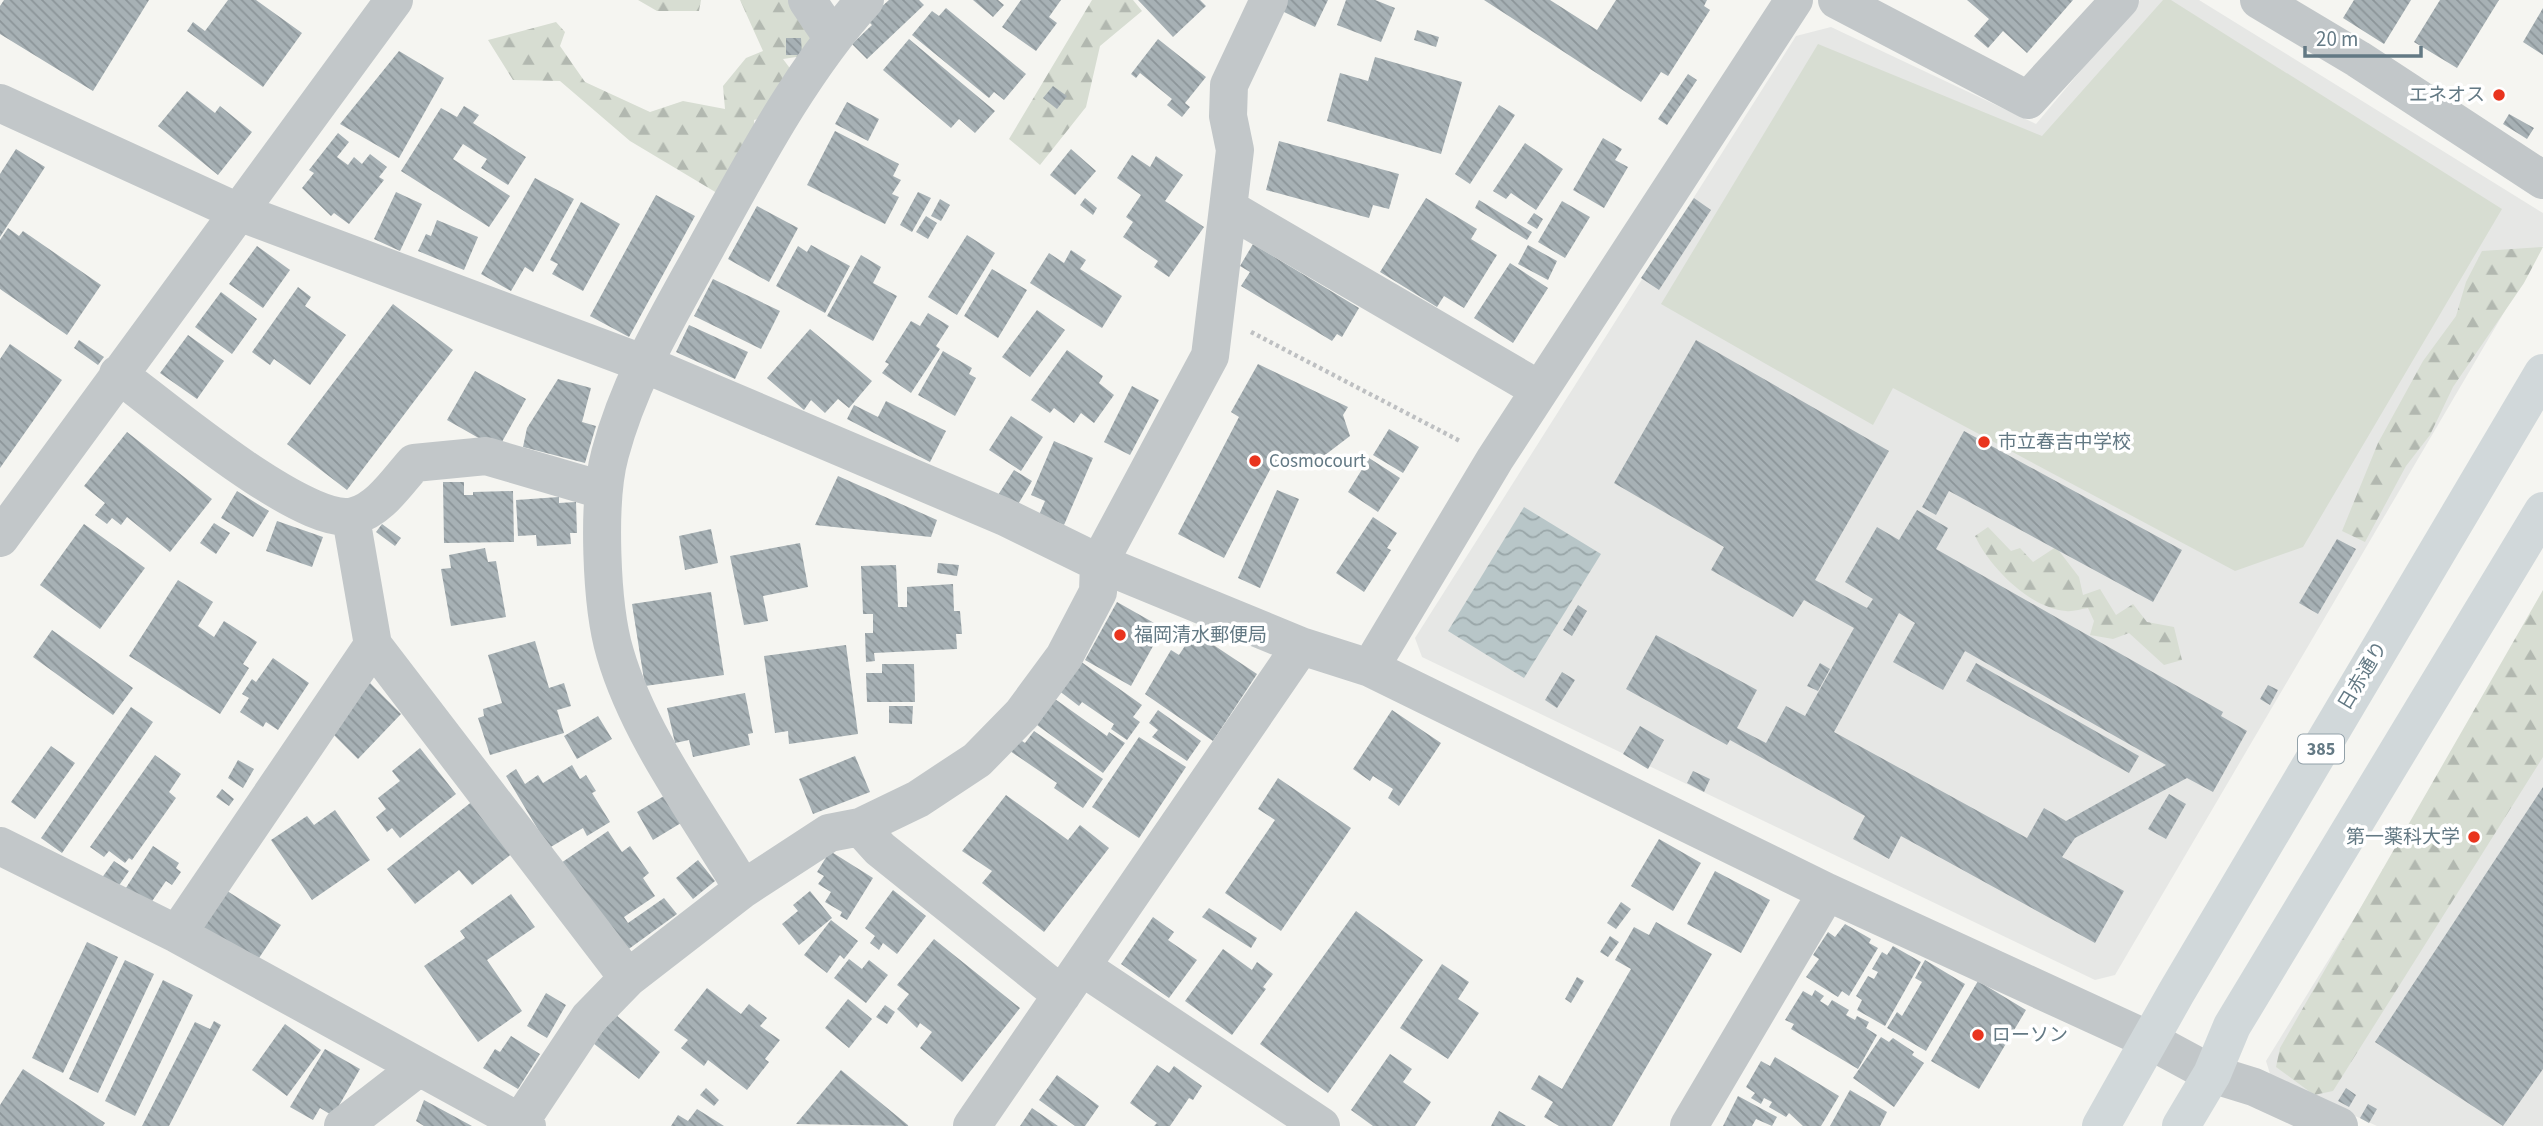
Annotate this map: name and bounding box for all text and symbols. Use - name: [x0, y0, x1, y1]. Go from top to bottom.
- scale bar: [2305, 14, 2420, 58]
- text: 20 m: [2316, 24, 2358, 54]
- place label: エネオス: [2409, 82, 2485, 109]
- marker: エネオス: [2491, 87, 2507, 103]
- place label: 市立春吉中学校: [1998, 429, 2131, 456]
- marker: 市立春吉中学校: [1976, 434, 1992, 450]
- place label: Cosmocourt: [1269, 448, 1367, 475]
- marker: Cosmocourt: [1247, 453, 1263, 469]
- place label: 福岡清水郵便局: [1134, 622, 1267, 649]
- marker: 福岡清水郵便局: [1112, 627, 1128, 643]
- street label: 日赤通り: [2332, 636, 2394, 716]
- road number: 385: [2298, 734, 2344, 764]
- place label: 第一薬科大学: [2346, 824, 2460, 851]
- marker: 第一薬科大学: [2466, 829, 2482, 845]
- place label: ローソン: [1992, 1022, 2068, 1049]
- marker: ローソン: [1970, 1027, 1986, 1043]

